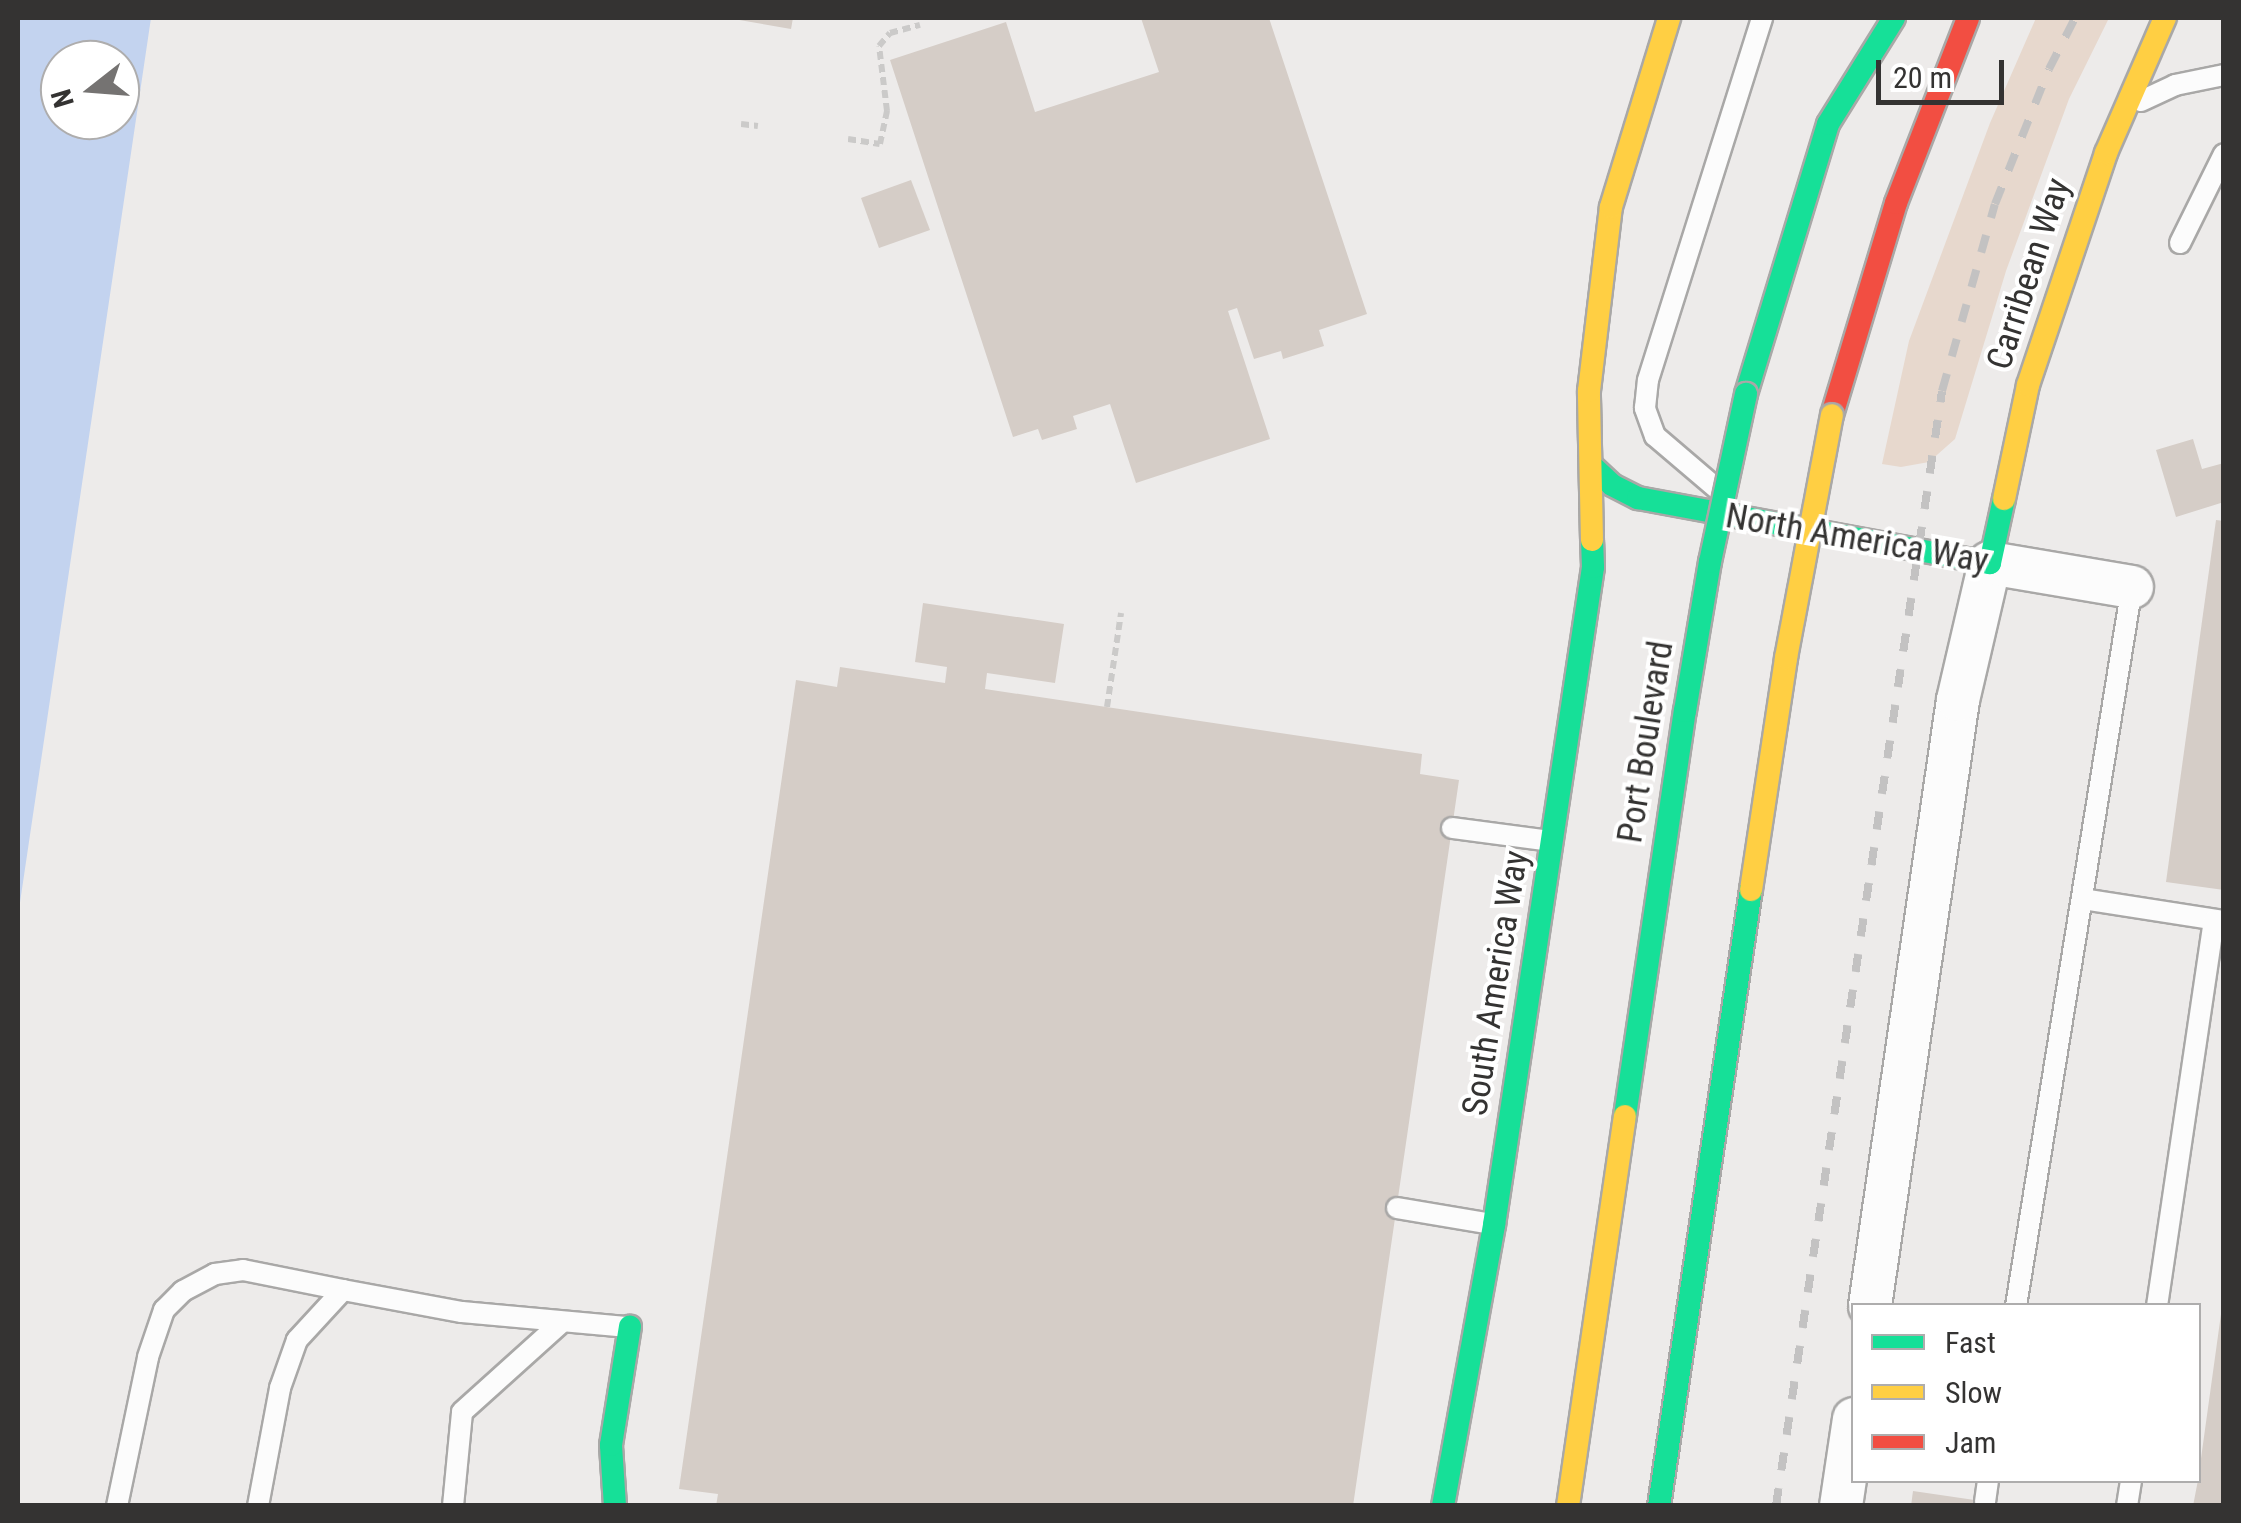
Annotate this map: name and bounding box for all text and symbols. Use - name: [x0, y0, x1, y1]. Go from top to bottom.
- north arrow: [40, 40, 140, 140]
- scale bar: [1881, 40, 2008, 102]
- text: 20 m: [1893, 60, 1952, 95]
- text: N: [44, 85, 81, 111]
- street label: Carribean Way: [1978, 173, 2080, 375]
- street label: North America Way: [1722, 495, 1992, 583]
- street label: Port Boulevard: [1609, 638, 1683, 846]
- street label: South America Way: [1454, 848, 1538, 1118]
- legend: [1851, 1303, 2201, 1483]
- text: Fast: [1945, 1325, 1996, 1360]
- text: Slow: [1945, 1375, 2002, 1410]
- text: Jam: [1945, 1425, 1996, 1460]

